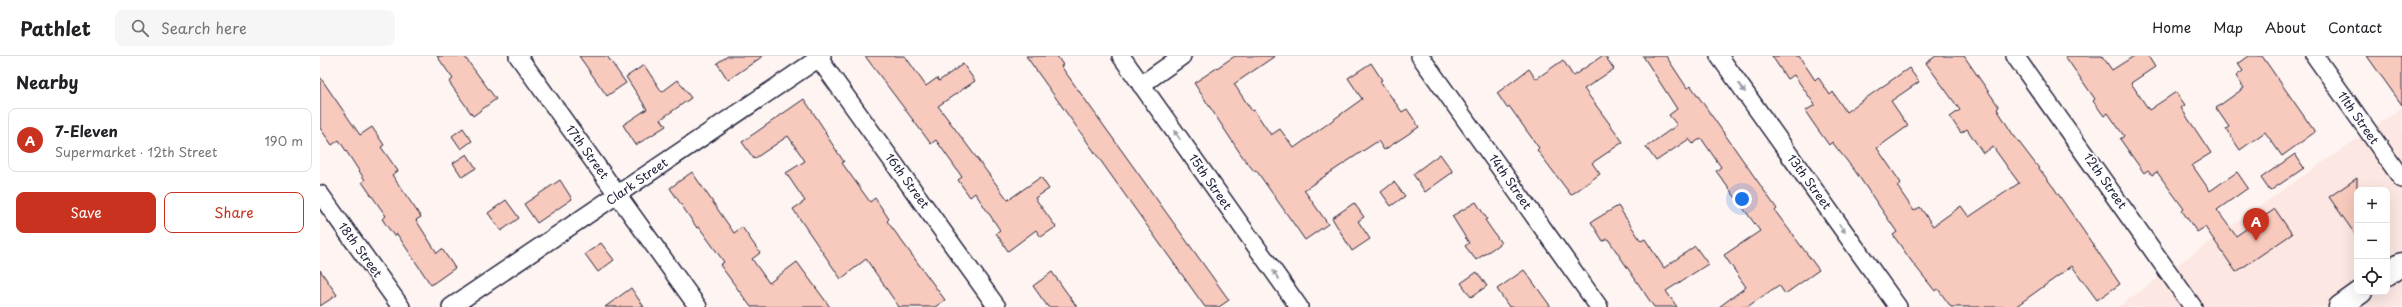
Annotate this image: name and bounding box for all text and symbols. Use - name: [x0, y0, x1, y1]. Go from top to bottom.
- search box: [115, 10, 395, 46]
- text: Pathlet: [20, 14, 91, 42]
- text: Search here: [161, 16, 247, 39]
- icon: search: [129, 17, 151, 39]
- text: Home: [2152, 17, 2191, 38]
- text: Map: [2213, 17, 2243, 38]
- text: About: [2265, 17, 2306, 38]
- text: Contact: [2328, 17, 2382, 38]
- text: Nearby: [16, 69, 78, 95]
- one-way arrow: [1737, 82, 1746, 93]
- street label: 11th Street: [2334, 87, 2384, 148]
- text: 7-Eleven: [55, 119, 118, 142]
- street label: 17th Street: [562, 121, 614, 182]
- one-way arrow: [1173, 130, 1181, 140]
- text: A: [25, 131, 35, 150]
- text: 190 m: [264, 131, 303, 150]
- text: Supermarket · 12th Street: [55, 142, 217, 161]
- street label: 16th Street: [881, 149, 934, 212]
- street label: 12th Street: [2080, 149, 2132, 212]
- street label: 15th Street: [1185, 150, 1237, 213]
- street label: 14th Street: [1485, 150, 1537, 213]
- street label: 13th Street: [1783, 150, 1836, 213]
- street label: Clark Street: [602, 153, 671, 209]
- map controls: [2354, 187, 2390, 295]
- button: +: [2354, 187, 2390, 223]
- your location: [1732, 189, 1752, 209]
- button: Save: [16, 192, 156, 233]
- button: Share: [164, 192, 304, 233]
- pin: A: [2243, 208, 2269, 241]
- street label: 18th Street: [335, 218, 387, 281]
- one-way arrow: [1837, 222, 1846, 233]
- button: −: [2354, 223, 2390, 259]
- button: locate: [2354, 259, 2390, 295]
- one-way arrow: [1272, 270, 1280, 280]

